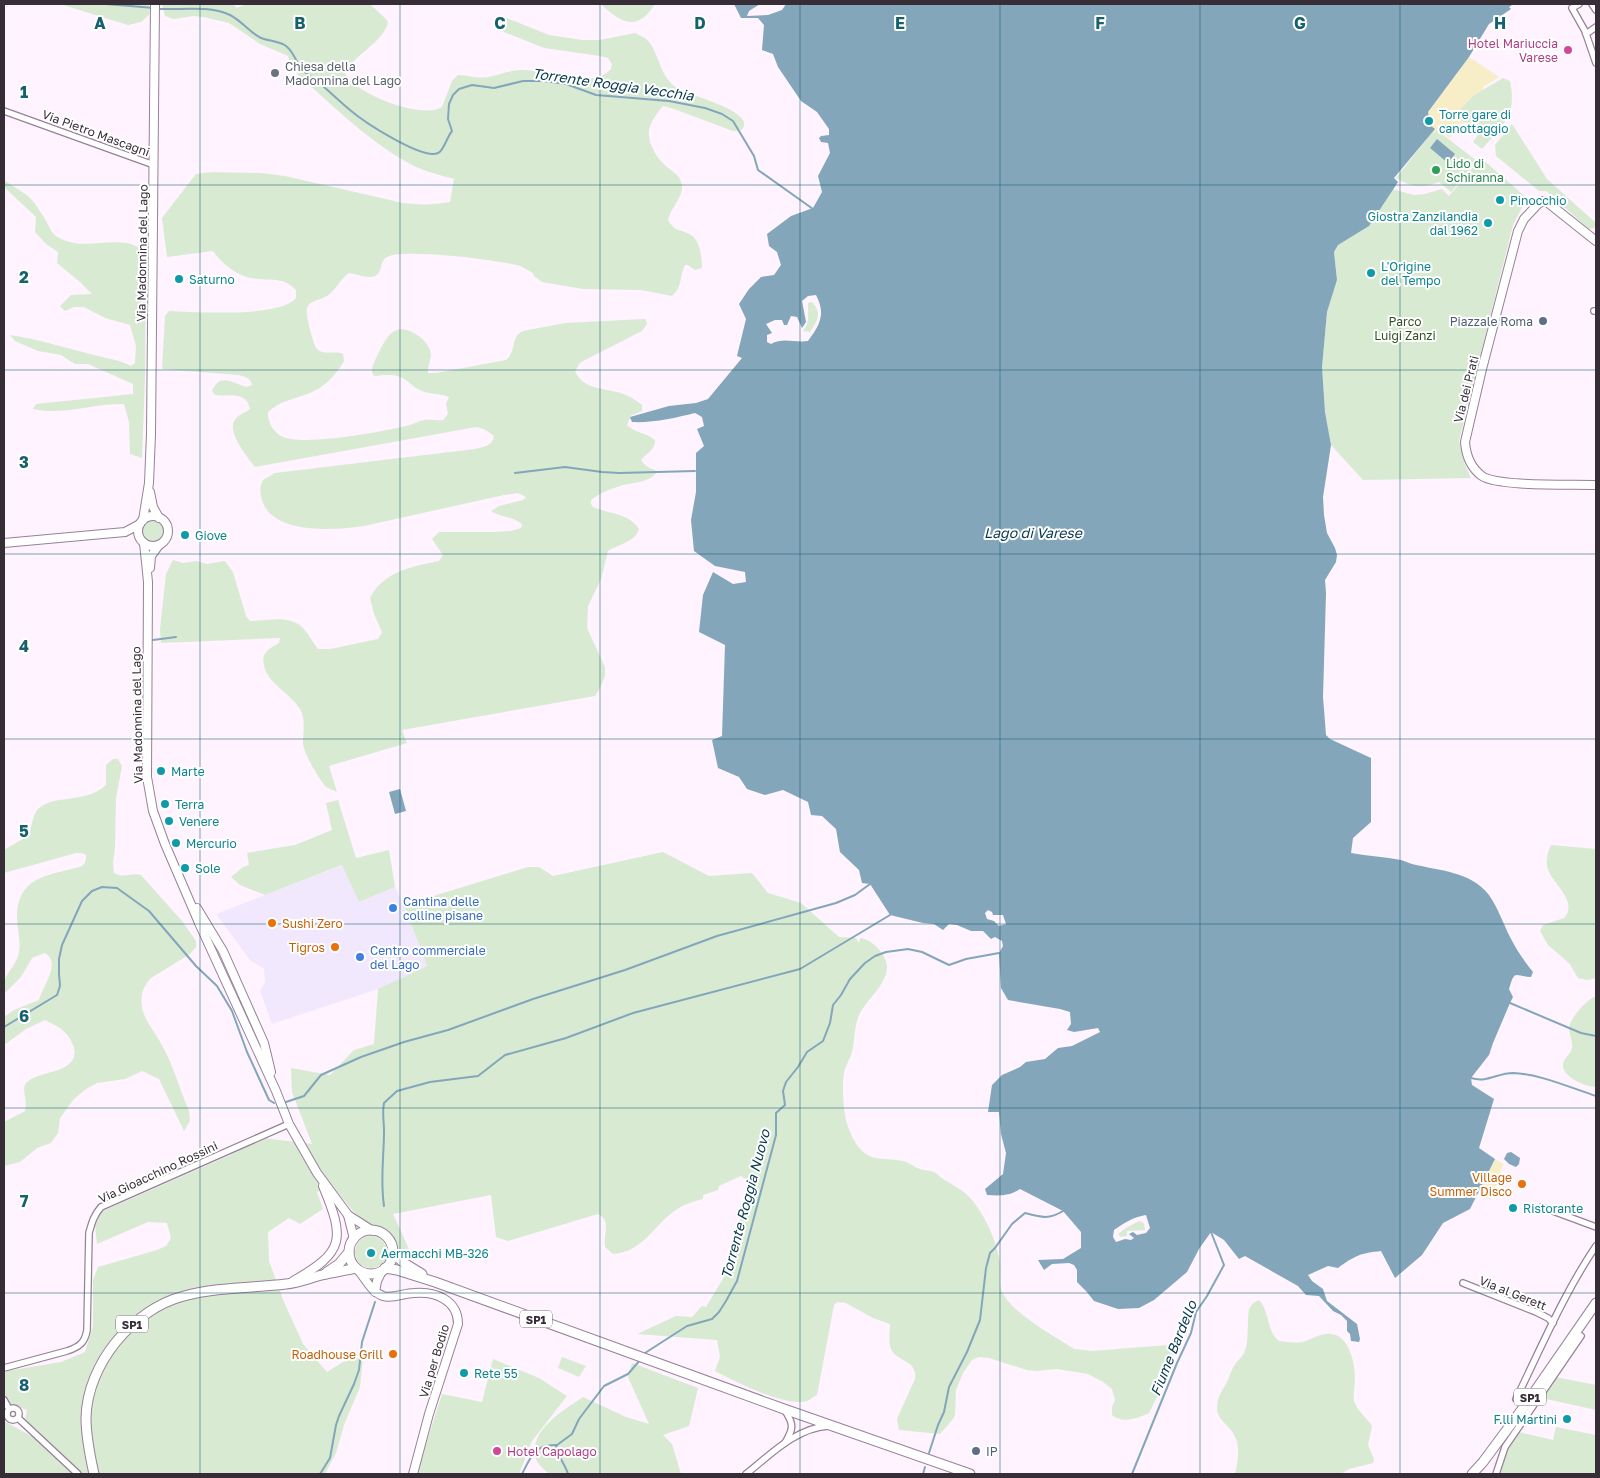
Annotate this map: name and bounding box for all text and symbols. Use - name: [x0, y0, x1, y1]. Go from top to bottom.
- text: A: [94, 13, 106, 33]
- text: B: [294, 13, 306, 33]
- text: C: [494, 13, 506, 33]
- text: D: [694, 13, 706, 33]
- text: E: [895, 13, 905, 33]
- text: F: [1095, 13, 1105, 33]
- text: G: [1294, 13, 1306, 33]
- text: H: [1494, 13, 1506, 33]
- place label: Hotel Mariuccia Varese: [1468, 36, 1558, 65]
- marker: Hotel Mariuccia Varese: [1562, 44, 1574, 56]
- place label: Chiesa della Madonnina del Lago: [285, 59, 401, 88]
- water label: Torrente Roggia Vecchia: [531, 64, 696, 104]
- marker: Chiesa della Madonnina del Lago: [269, 67, 281, 79]
- text: 1: [20, 82, 28, 102]
- street label: Via Pietro Mascagni: [40, 107, 152, 159]
- place label: Torre gare di canottaggio: [1439, 107, 1511, 136]
- marker: Torre gare di canottaggio: [1423, 115, 1435, 127]
- place label: Lido di Schiranna: [1446, 156, 1504, 185]
- marker: Lido di Schiranna: [1430, 164, 1442, 176]
- street label: Via Madonnina del Lago: [133, 184, 151, 322]
- place label: Pinocchio: [1510, 193, 1567, 208]
- marker: Pinocchio: [1494, 194, 1506, 206]
- place label: Giostra Zanzilandia dal 1962: [1368, 209, 1478, 238]
- marker: Giostra Zanzilandia dal 1962: [1482, 217, 1494, 229]
- place label: L'Origine del Tempo: [1381, 259, 1441, 288]
- text: 2: [19, 267, 29, 287]
- marker: L'Origine del Tempo: [1365, 267, 1377, 279]
- place label: Saturno: [189, 272, 235, 287]
- marker: Saturno: [173, 273, 185, 285]
- park label: Parco Luigi Zanzi: [1374, 314, 1436, 343]
- place label: Piazzale Roma: [1450, 314, 1533, 329]
- marker: Piazzale Roma: [1537, 315, 1549, 327]
- street label: Via dei Prati: [1450, 354, 1482, 424]
- text: 3: [19, 452, 29, 472]
- water label: Lago di Varese: [984, 524, 1083, 541]
- place label: Giove: [195, 528, 227, 543]
- marker: Giove: [179, 529, 191, 541]
- text: 4: [19, 636, 29, 656]
- street label: Via Madonnina del Lago: [128, 646, 146, 784]
- place label: Marte: [171, 764, 205, 779]
- marker: Marte: [155, 765, 167, 777]
- place label: Terra: [175, 797, 204, 812]
- marker: Terra: [159, 798, 171, 810]
- place label: Venere: [179, 814, 219, 829]
- marker: Venere: [163, 815, 175, 827]
- text: 5: [19, 821, 29, 841]
- place label: Mercurio: [186, 836, 237, 851]
- marker: Mercurio: [170, 837, 182, 849]
- place label: Sole: [195, 861, 221, 876]
- marker: Sole: [179, 862, 191, 874]
- place label: Cantina delle colline pisane: [403, 894, 483, 923]
- marker: Cantina delle colline pisane: [387, 902, 399, 914]
- place label: Sushi Zero: [282, 916, 343, 931]
- marker: Sushi Zero: [266, 917, 278, 929]
- place label: Tigros: [289, 940, 325, 955]
- marker: Tigros: [329, 941, 341, 953]
- place label: Centro commerciale del Lago: [370, 943, 486, 972]
- marker: Centro commerciale del Lago: [354, 951, 366, 963]
- text: 6: [19, 1006, 29, 1026]
- water label: Torrente Roggia Nuovo: [717, 1126, 774, 1280]
- street label: Via Gioacchino Rossini: [96, 1138, 220, 1206]
- place label: Village Summer Disco: [1429, 1170, 1512, 1199]
- marker: Village Summer Disco: [1516, 1178, 1528, 1190]
- text: 7: [20, 1191, 29, 1211]
- place label: Ristorante: [1523, 1201, 1583, 1216]
- marker: Ristorante: [1507, 1202, 1519, 1214]
- place label: Aermacchi MB-326: [381, 1246, 489, 1261]
- marker: Aermacchi MB-326: [365, 1247, 377, 1259]
- street label: Via al Gerett: [1477, 1273, 1549, 1313]
- water label: Fiume Bardello: [1146, 1296, 1200, 1398]
- road number: SP1: [520, 1310, 552, 1328]
- road number: SP1: [116, 1316, 148, 1332]
- street label: Via per Bodio: [416, 1322, 452, 1400]
- place label: Roadhouse Grill: [291, 1347, 383, 1362]
- marker: Roadhouse Grill: [387, 1348, 399, 1360]
- place label: Rete 55: [474, 1366, 518, 1381]
- marker: Rete 55: [458, 1367, 470, 1379]
- text: 8: [19, 1375, 29, 1395]
- road number: SP1: [1514, 1388, 1546, 1405]
- place label: F.lli Martini: [1493, 1412, 1557, 1427]
- marker: F.lli Martini: [1561, 1413, 1573, 1425]
- place label: Hotel Capolago: [507, 1444, 597, 1459]
- place label: IP: [986, 1444, 998, 1459]
- marker: Hotel Capolago: [491, 1445, 503, 1457]
- marker: IP: [970, 1445, 982, 1457]

